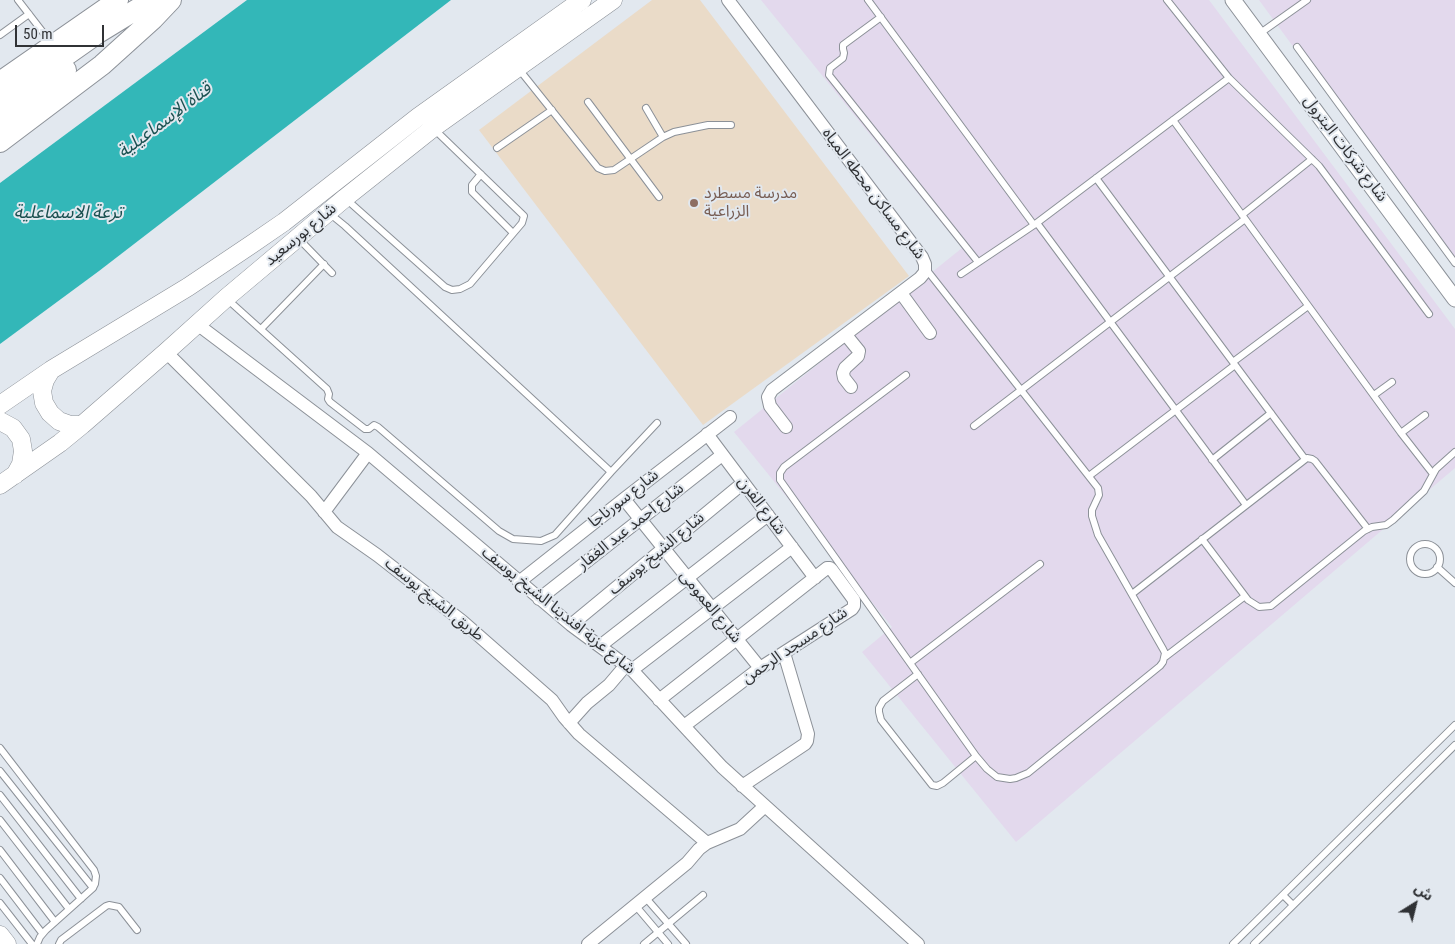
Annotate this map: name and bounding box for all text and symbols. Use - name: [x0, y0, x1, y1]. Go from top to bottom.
- scale bar: [18, 15, 106, 47]
- text: 50 m: [23, 25, 53, 43]
- water label: قناة الإسماعيلية: [114, 79, 216, 163]
- street label: شارع شركات البترول: [1299, 92, 1391, 206]
- street label: شارع مساكن محطه المياه: [817, 125, 929, 263]
- place label: مدرسة مسطرد الزراعية: [704, 184, 797, 222]
- marker: مدرسة مسطرد الزراعية: [688, 197, 700, 209]
- street label: شارع بورسعيد: [261, 200, 341, 270]
- water label: ترعة الاسماعلية: [14, 202, 122, 224]
- street label: شارع سورناجا: [585, 466, 663, 532]
- street label: شارع الفرن: [733, 473, 789, 539]
- street label: شارع احمد عبد الغفار: [574, 479, 688, 575]
- street label: شارع الشيخ يوسف: [605, 508, 709, 600]
- street label: شارع عزبة افندينا الشيخ يوسف: [477, 543, 639, 679]
- street label: طريق الشيخ يوسف: [381, 554, 487, 646]
- street label: شارع العمومى: [675, 567, 745, 647]
- street label: شارع مسجد الرحمن: [739, 604, 851, 688]
- north arrow: [1390, 879, 1440, 929]
- text: ش: [1411, 880, 1436, 904]

